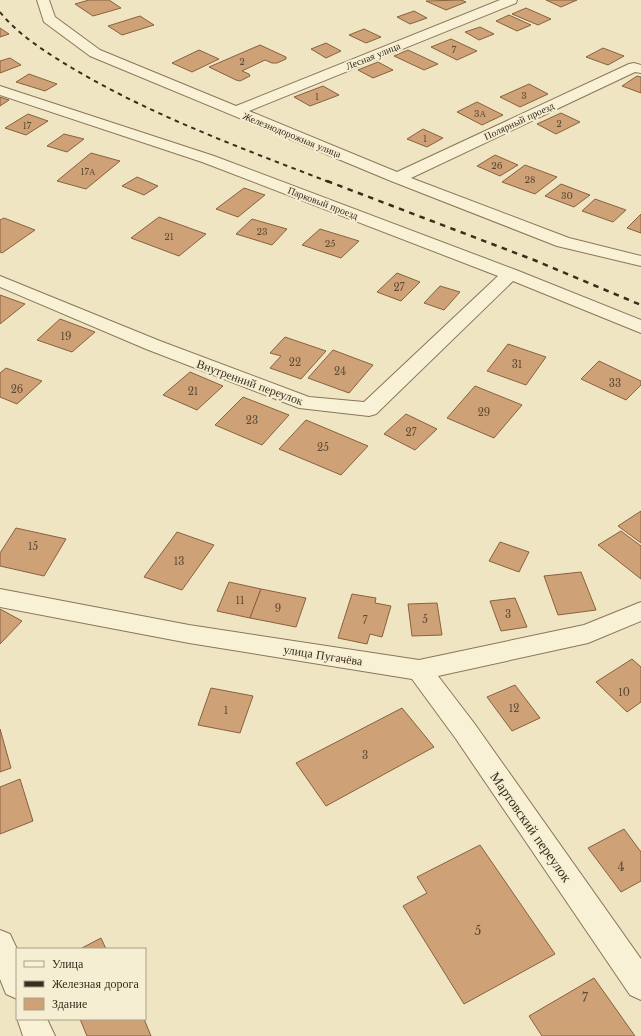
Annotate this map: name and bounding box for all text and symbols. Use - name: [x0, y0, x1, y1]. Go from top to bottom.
- street label: Лесная улица: [344, 39, 403, 73]
- house number: 7: [452, 44, 457, 55]
- house number: 2: [239, 56, 245, 67]
- house number: 3: [521, 90, 527, 101]
- house number: 1: [315, 91, 319, 102]
- street label: Полярный проезд: [482, 99, 556, 143]
- house number: 3А: [474, 108, 487, 119]
- street label: Железнодорожная улица: [241, 109, 344, 161]
- house number: 2: [556, 118, 562, 129]
- house number: 17: [23, 120, 32, 131]
- house number: 1: [423, 133, 427, 144]
- house number: 26: [491, 160, 503, 171]
- house number: 17А: [80, 166, 96, 177]
- house number: 28: [525, 174, 536, 185]
- street label: Парковый проезд: [286, 184, 360, 222]
- house number: 30: [561, 190, 573, 201]
- house number: 23: [256, 226, 268, 237]
- house number: 21: [164, 231, 174, 242]
- house number: 25: [325, 238, 335, 249]
- house number: 27: [393, 281, 406, 294]
- house number: 19: [61, 330, 71, 343]
- street label: Внутренний переулок: [195, 356, 306, 408]
- house number: 22: [289, 356, 301, 369]
- house number: 31: [512, 358, 522, 371]
- house number: 24: [334, 365, 346, 378]
- house number: 33: [609, 377, 621, 390]
- house number: 26: [11, 383, 23, 396]
- house number: 21: [188, 385, 198, 398]
- house number: 29: [478, 406, 490, 419]
- house number: 23: [246, 414, 258, 427]
- house number: 27: [405, 426, 418, 439]
- house number: 25: [317, 441, 329, 454]
- house number: 15: [28, 540, 38, 553]
- house number: 13: [174, 555, 184, 568]
- house number: 11: [236, 594, 244, 607]
- house number: 9: [275, 602, 281, 615]
- house number: 3: [505, 608, 511, 621]
- house number: 5: [422, 613, 428, 626]
- house number: 7: [362, 614, 368, 627]
- street label: улица Пугачёва: [282, 641, 364, 669]
- house number: 10: [618, 686, 630, 699]
- house number: 12: [509, 702, 519, 715]
- house number: 1: [224, 704, 228, 717]
- house number: 3: [362, 749, 368, 762]
- street label: Мартовский переулок: [486, 768, 576, 886]
- house number: 4: [617, 859, 625, 874]
- house number: 5: [475, 923, 482, 938]
- legend: [16, 948, 146, 1020]
- text: Улица: [52, 956, 84, 971]
- text: Железная дорога: [52, 976, 139, 991]
- house number: 7: [582, 990, 589, 1005]
- text: Здание: [52, 996, 87, 1011]

